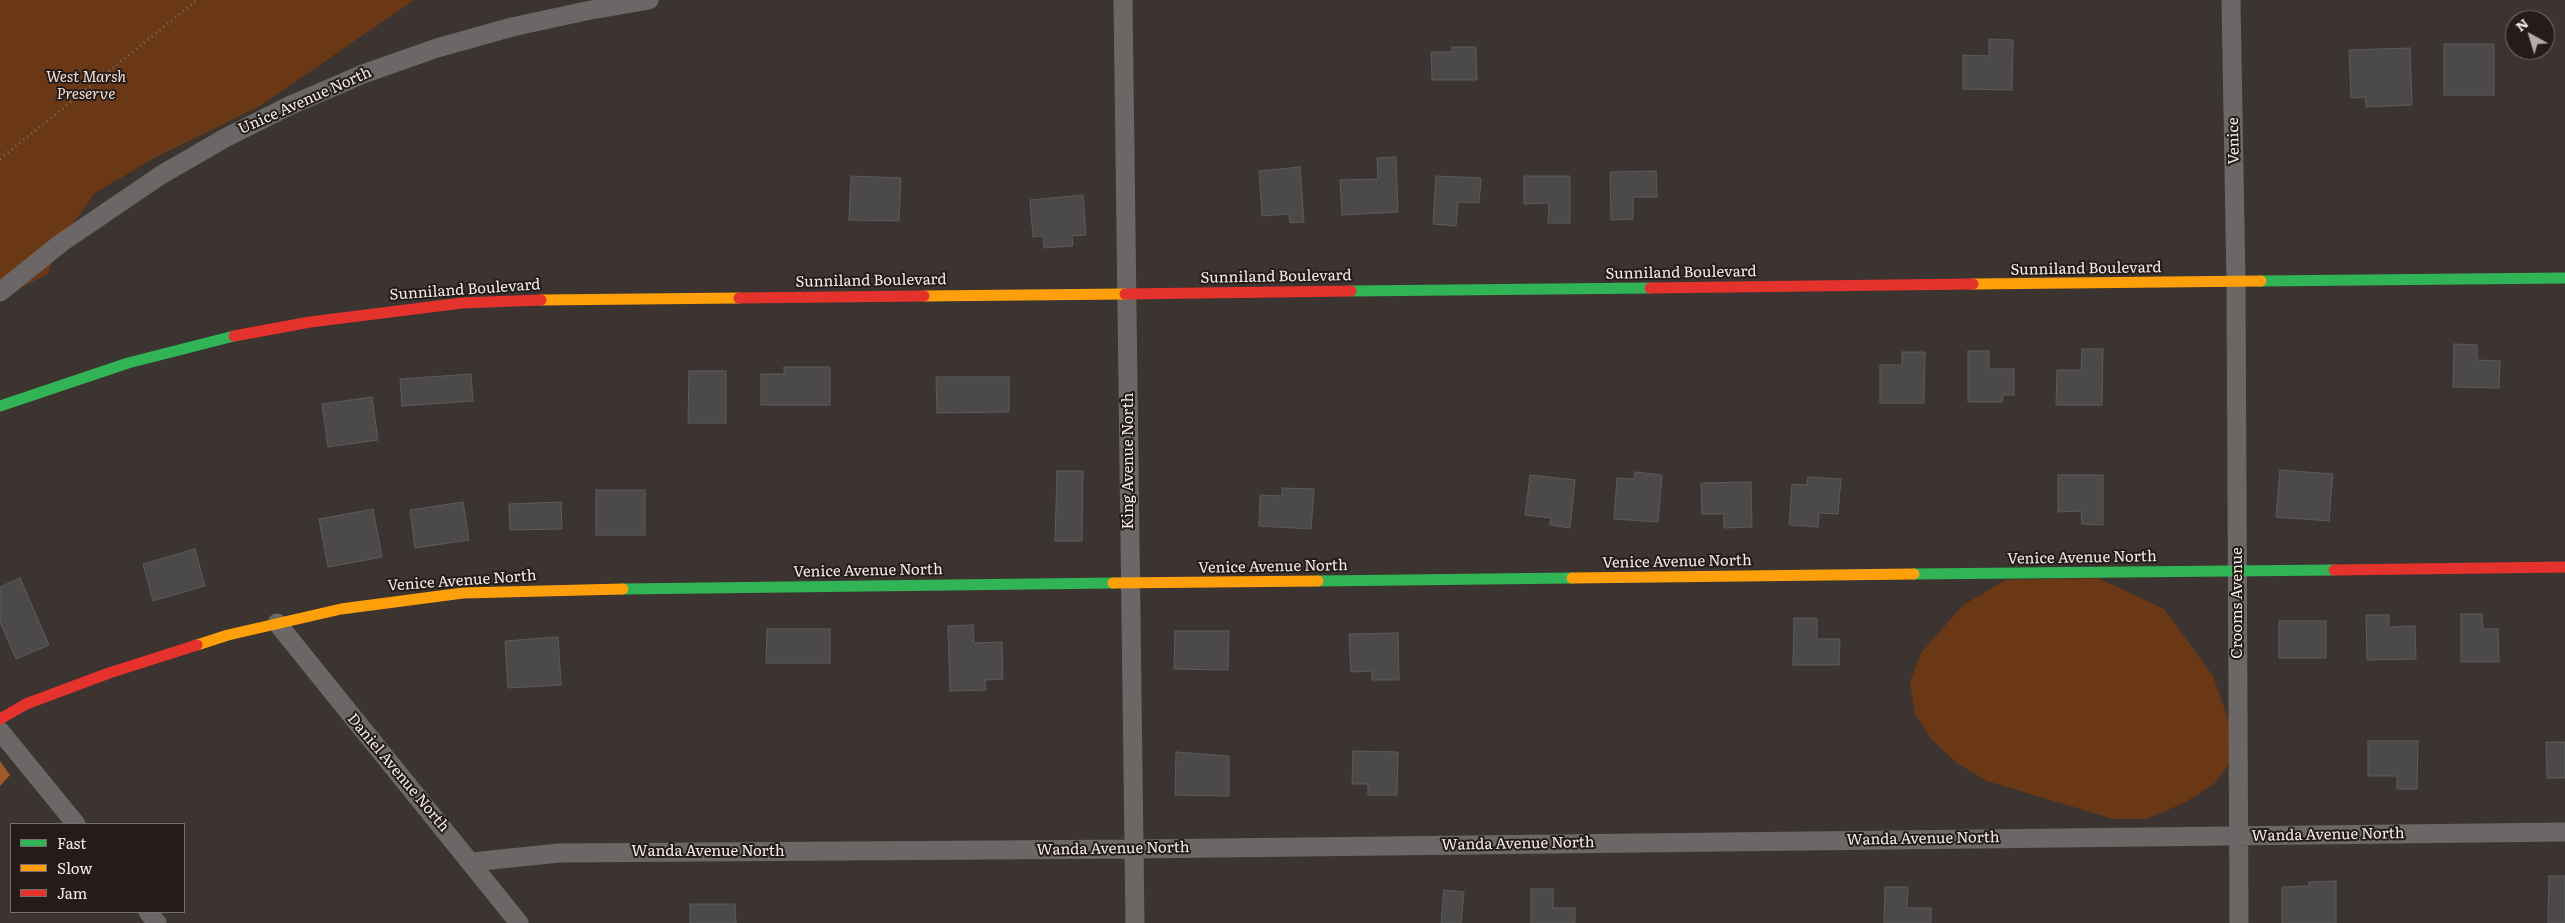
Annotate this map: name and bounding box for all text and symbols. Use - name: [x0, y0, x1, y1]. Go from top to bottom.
- north arrow: [2505, 10, 2555, 60]
- text: N: [2510, 13, 2532, 36]
- street label: Unice Avenue North: [236, 63, 374, 139]
- park label: West Marsh Preserve: [46, 69, 126, 104]
- street label: Venice: [2225, 117, 2243, 165]
- street label: Sunniland Boulevard: [2010, 259, 2162, 279]
- street label: Sunniland Boulevard: [1605, 263, 1757, 283]
- street label: Sunniland Boulevard: [1200, 267, 1352, 287]
- street label: Sunniland Boulevard: [795, 271, 947, 291]
- street label: Sunniland Boulevard: [389, 276, 541, 304]
- street label: King Avenue North: [1120, 393, 1138, 529]
- street label: Crooms Avenue: [2229, 547, 2247, 659]
- street label: Venice Avenue North: [2007, 548, 2157, 568]
- street label: Venice Avenue North: [1602, 552, 1752, 572]
- street label: Venice Avenue North: [1198, 557, 1348, 577]
- street label: Venice Avenue North: [793, 561, 943, 581]
- street label: Venice Avenue North: [387, 567, 537, 595]
- street label: Daniel Avenue North: [343, 710, 453, 836]
- legend: [10, 823, 185, 913]
- street label: Wanda Avenue North: [2251, 825, 2405, 845]
- street label: Wanda Avenue North: [1846, 829, 2000, 849]
- text: Fast: [57, 831, 86, 854]
- street label: Wanda Avenue North: [1441, 834, 1595, 854]
- street label: Wanda Avenue North: [1036, 839, 1190, 859]
- street label: Wanda Avenue North: [631, 843, 785, 861]
- text: Slow: [57, 856, 92, 879]
- text: Jam: [57, 881, 87, 904]

